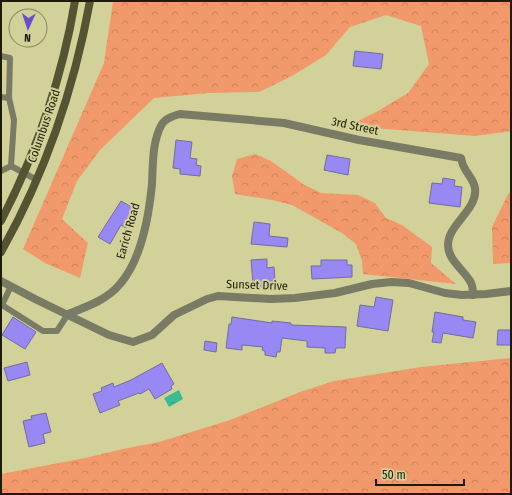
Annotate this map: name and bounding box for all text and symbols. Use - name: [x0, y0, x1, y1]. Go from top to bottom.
- north arrow: [8, 8, 48, 48]
- text: N: [24, 31, 31, 44]
- street label: Columbus Road: [25, 88, 63, 164]
- street label: 3rd Street: [330, 114, 380, 138]
- street label: Earich Road: [113, 201, 143, 261]
- street label: Sunset Drive: [226, 277, 288, 293]
- scale bar: [376, 461, 464, 487]
- text: 50 m: [382, 468, 406, 482]

